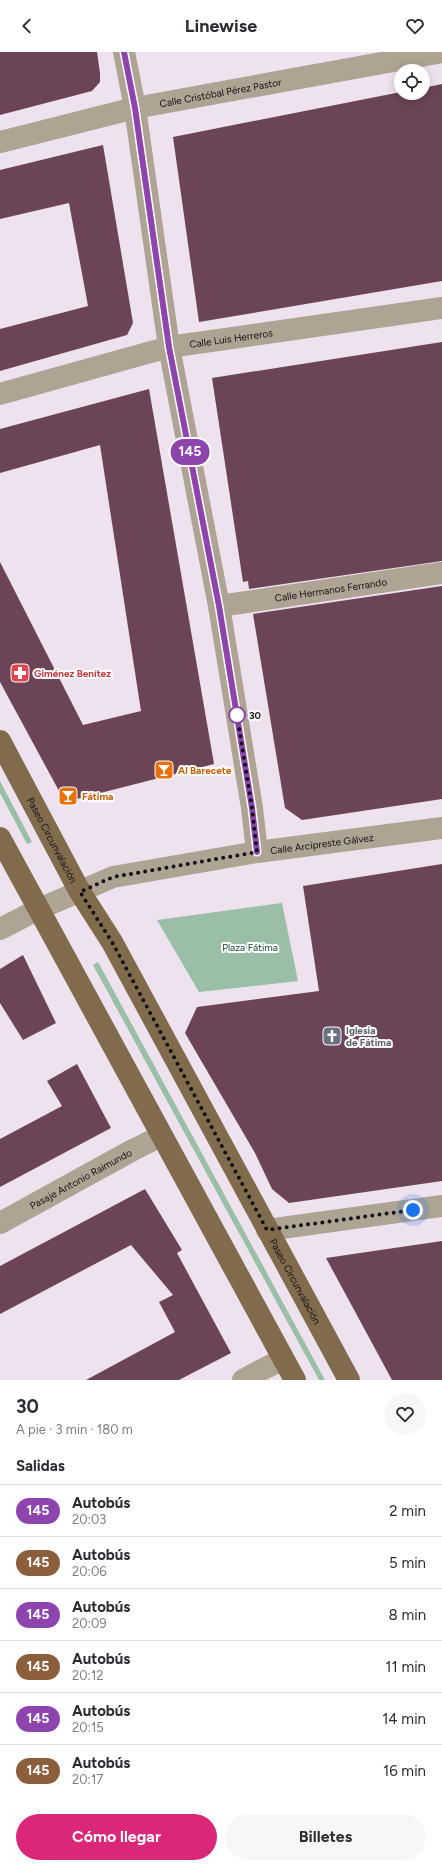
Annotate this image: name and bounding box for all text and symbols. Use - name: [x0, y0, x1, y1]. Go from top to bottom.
- icon: back: [16, 15, 38, 37]
- text: Linewise: [185, 15, 257, 37]
- icon: heart: [404, 15, 426, 37]
- map controls: [394, 64, 430, 100]
- button: locate: [394, 64, 430, 100]
- street label: Calle Cristóbal Pérez Pastor: [158, 75, 283, 110]
- street label: Calle Luis Herreros: [188, 326, 274, 351]
- line badge: 145: [167, 439, 213, 465]
- text: 145: [179, 443, 201, 460]
- street label: Calle Hermanos Ferrando: [274, 575, 388, 604]
- pharmacy icon: Giménez Benítez: [9, 662, 31, 684]
- place label: Giménez Benítez: [34, 667, 111, 680]
- marker: 30: [228, 706, 246, 724]
- place label: 30: [249, 709, 262, 722]
- bar icon: Al Barecete: [153, 759, 175, 781]
- place label: Al Barecete: [178, 764, 232, 777]
- bar icon: Fátima: [57, 785, 79, 807]
- place label: Fátima: [82, 790, 113, 803]
- street label: Paseo Circunvalación: [24, 795, 81, 886]
- street label: Calle Arcipreste Gálvez: [269, 830, 374, 857]
- park label: Plaza Fátima: [222, 941, 278, 954]
- place label: Iglesia de Fátima: [346, 1024, 391, 1049]
- church icon: Iglesia de Fátima: [321, 1025, 343, 1047]
- street label: Pasaje Antonio Raimundo: [27, 1145, 134, 1212]
- your location: [403, 1200, 423, 1220]
- street label: Paseo Circunvalación: [267, 1236, 324, 1327]
- button: heart: [384, 1393, 426, 1435]
- text: 30: [16, 1395, 39, 1418]
- text: A pie · 3 min · 180 m: [16, 1422, 133, 1437]
- text: Salidas: [16, 1457, 65, 1475]
- text: Autobús: [72, 1494, 130, 1512]
- text: 145: [27, 1502, 49, 1519]
- text: 2 min: [389, 1502, 426, 1520]
- text: 20:03: [72, 1512, 106, 1527]
- text: Autobús: [72, 1546, 130, 1564]
- text: 145: [27, 1554, 49, 1571]
- text: 5 min: [389, 1554, 426, 1572]
- text: 20:06: [72, 1564, 107, 1579]
- text: Autobús: [72, 1598, 130, 1616]
- text: 145: [27, 1606, 49, 1623]
- text: 8 min: [388, 1606, 426, 1624]
- text: 20:09: [72, 1616, 107, 1631]
- text: Autobús: [72, 1650, 130, 1668]
- text: 145: [27, 1658, 49, 1675]
- text: 11 min: [385, 1658, 426, 1676]
- text: 20:12: [72, 1668, 104, 1683]
- text: Autobús: [72, 1702, 130, 1720]
- text: 145: [27, 1710, 49, 1727]
- text: 14 min: [382, 1710, 426, 1728]
- text: 20:15: [72, 1720, 104, 1735]
- text: Autobús: [72, 1754, 130, 1772]
- text: 145: [27, 1762, 49, 1779]
- text: 16 min: [383, 1762, 426, 1780]
- text: 20:17: [72, 1772, 103, 1787]
- button: Cómo llegar: [16, 1814, 217, 1860]
- button: Billetes: [225, 1814, 426, 1860]

